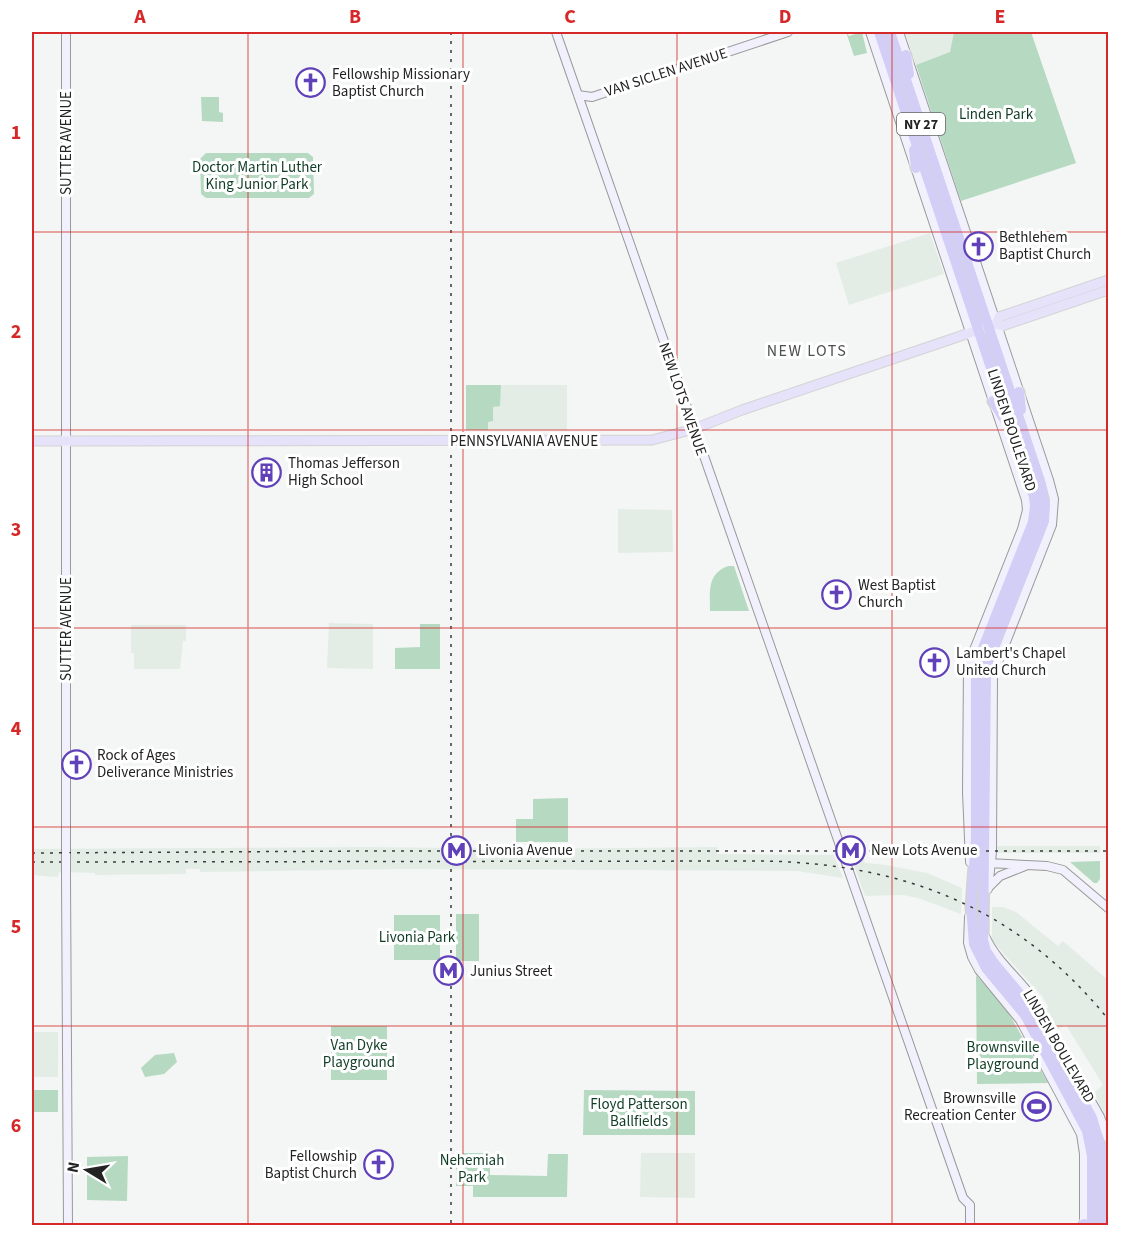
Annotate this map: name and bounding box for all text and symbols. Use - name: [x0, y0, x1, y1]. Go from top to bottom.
- text: A: [133, 3, 146, 31]
- text: B: [349, 3, 361, 31]
- text: C: [564, 3, 576, 31]
- text: D: [779, 3, 791, 31]
- text: E: [995, 3, 1005, 31]
- street label: VAN SICLEN AVENUE: [602, 43, 730, 102]
- place label: Fellowship Missionary Baptist Church: [332, 64, 470, 102]
- church icon: Fellowship Missionary Baptist Church: [295, 67, 327, 99]
- street label: SUTTER AVENUE: [56, 91, 77, 195]
- park label: Linden Park: [959, 104, 1034, 125]
- road number: NY 27: [897, 113, 945, 135]
- text: 1: [11, 119, 21, 147]
- park label: Doctor Martin Luther King Junior Park: [192, 157, 323, 195]
- place label: Bethlehem Baptist Church: [999, 227, 1091, 265]
- church icon: Bethlehem Baptist Church: [962, 230, 994, 262]
- text: 2: [11, 318, 21, 346]
- street label: NEW LOTS AVENUE: [653, 340, 712, 459]
- district label: NEW LOTS: [767, 340, 847, 362]
- street label: LINDEN BOULEVARD: [982, 366, 1041, 494]
- street label: PENNSYLVANIA AVENUE: [450, 431, 598, 452]
- place label: Thomas Jefferson High School: [288, 453, 400, 491]
- building icon: Thomas Jefferson High School: [251, 456, 283, 488]
- text: 3: [11, 516, 21, 544]
- place label: West Baptist Church: [858, 575, 936, 613]
- street label: SUTTER AVENUE: [56, 577, 77, 681]
- church icon: West Baptist Church: [821, 578, 853, 610]
- place label: Lambert's Chapel United Church: [956, 643, 1066, 681]
- church icon: Lambert's Chapel United Church: [919, 646, 951, 678]
- text: 4: [11, 715, 22, 743]
- place label: Rock of Ages Deliverance Ministries: [97, 745, 233, 783]
- church icon: Rock of Ages Deliverance Ministries: [60, 748, 92, 780]
- metro station icon: Livonia Avenue: [441, 834, 473, 866]
- metro station icon: New Lots Avenue: [834, 834, 866, 866]
- place label: Livonia Avenue: [478, 840, 573, 861]
- place label: New Lots Avenue: [871, 840, 977, 861]
- text: 5: [11, 913, 21, 941]
- park label: Livonia Park: [379, 927, 456, 948]
- metro station icon: Junius Street: [433, 955, 465, 987]
- place label: Junius Street: [470, 961, 552, 982]
- street label: LINDEN BOULEVARD: [1018, 986, 1100, 1107]
- park label: Van Dyke Playground: [323, 1035, 395, 1073]
- park label: Brownsville Playground: [966, 1037, 1040, 1075]
- place label: Brownsville Recreation Center: [904, 1088, 1017, 1126]
- sports icon: Brownsville Recreation Center: [1021, 1091, 1053, 1123]
- park label: Floyd Patterson Ballfields: [590, 1094, 688, 1132]
- text: 6: [11, 1112, 21, 1140]
- north arrow: [57, 1140, 117, 1200]
- place label: Fellowship Baptist Church: [265, 1146, 357, 1184]
- church icon: Fellowship Baptist Church: [362, 1149, 394, 1181]
- park label: Nehemiah Park: [440, 1150, 504, 1188]
- text: N: [61, 1160, 85, 1175]

